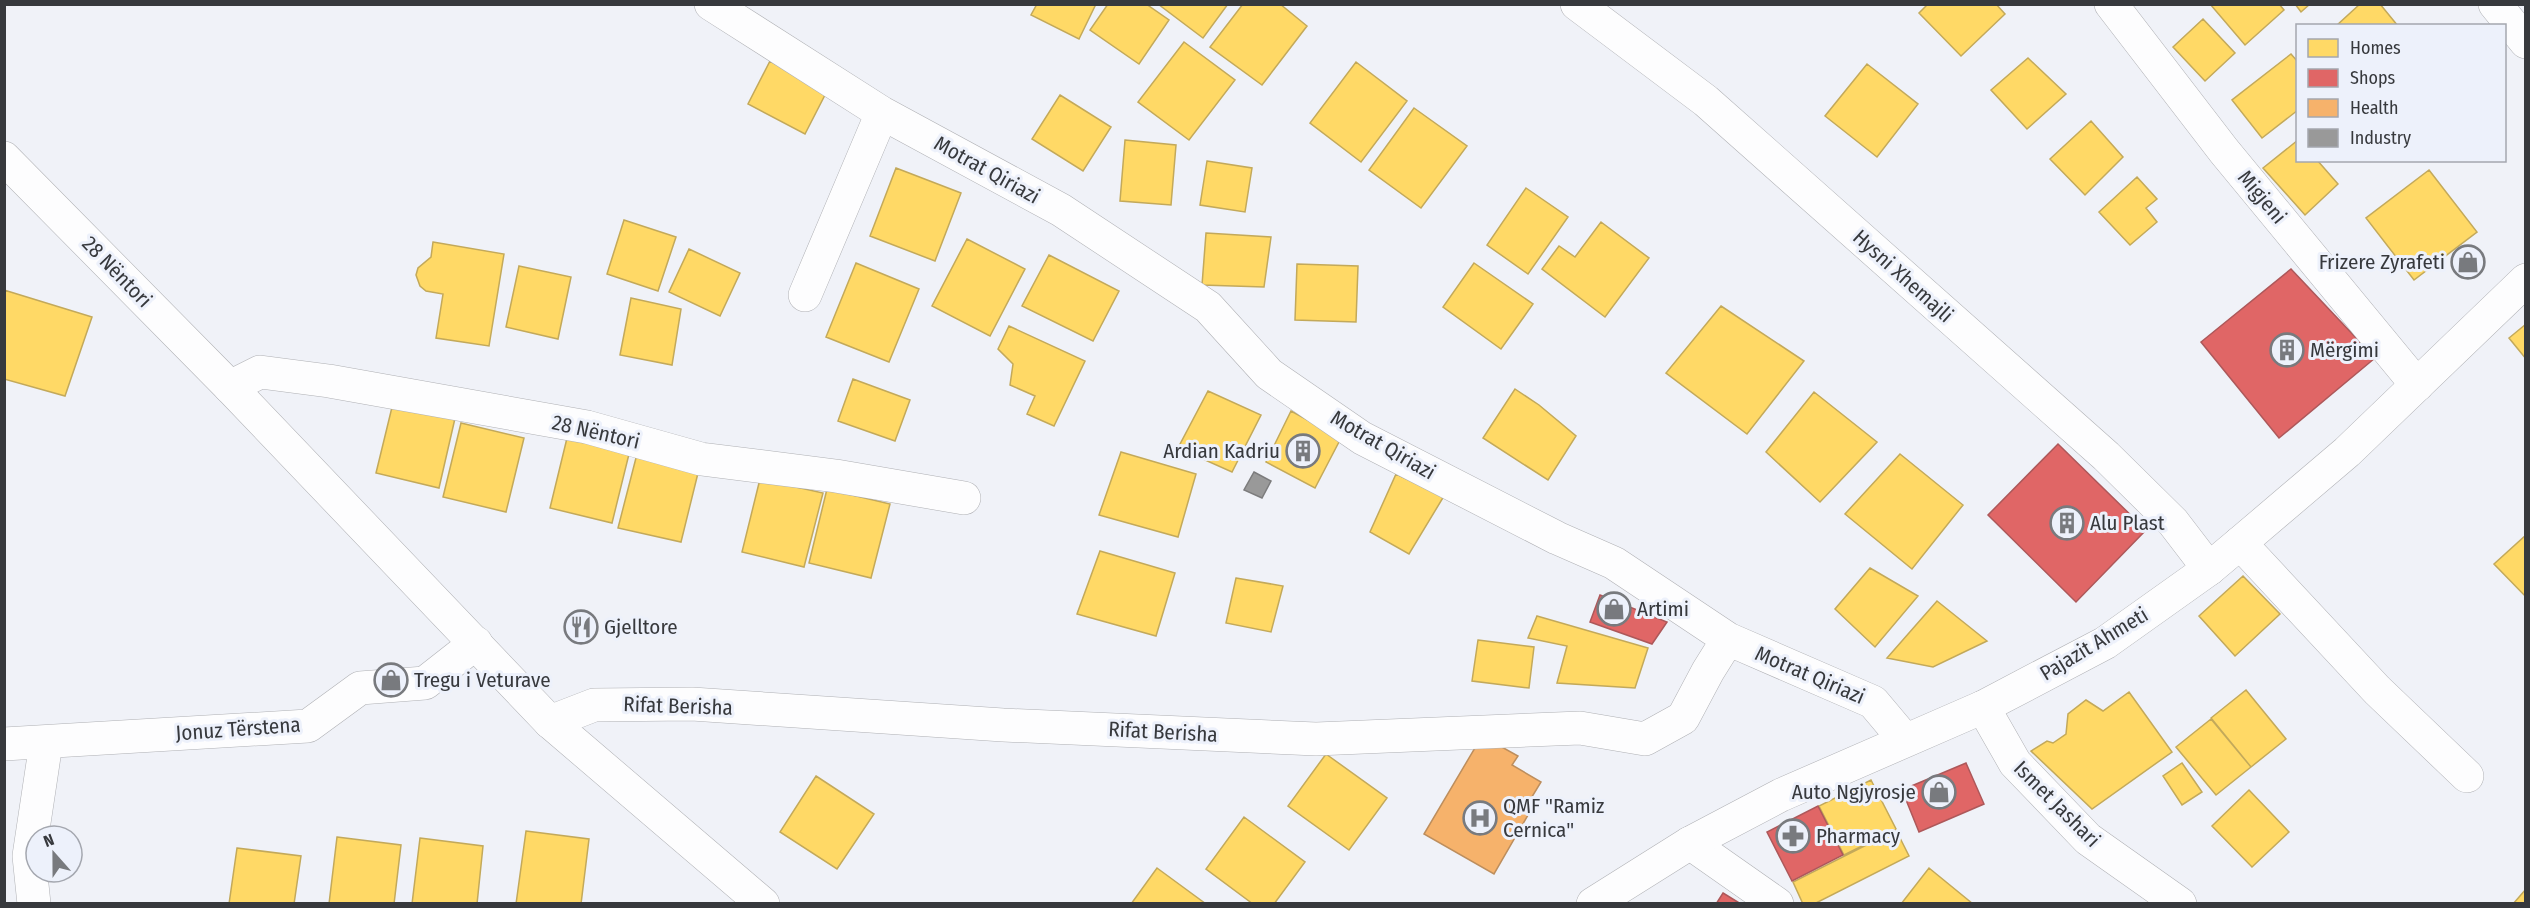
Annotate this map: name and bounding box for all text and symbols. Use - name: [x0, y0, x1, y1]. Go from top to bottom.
- legend: [2296, 24, 2506, 162]
- text: Homes: [2350, 37, 2401, 59]
- text: Shops: [2350, 67, 2395, 89]
- text: Health: [2350, 97, 2398, 119]
- text: Industry: [2350, 127, 2411, 149]
- street label: Motrat Qiriazi: [930, 130, 1044, 210]
- street label: Migjeni: [2232, 165, 2292, 229]
- street label: Hysni Xhemajli: [1847, 224, 1959, 328]
- street label: 28 Nëntori: [77, 231, 157, 313]
- shop icon: Frizere Zyrafeti: [2450, 244, 2486, 280]
- place label: Frizere Zyrafeti: [2319, 249, 2445, 275]
- building icon: Mërgimi: [2269, 332, 2305, 368]
- place label: Mërgimi: [2310, 337, 2379, 363]
- street label: Motrat Qiriazi: [1326, 405, 1440, 485]
- street label: 28 Nëntori: [550, 409, 642, 455]
- building icon: Ardian Kadriu: [1285, 433, 1321, 469]
- place label: Ardian Kadriu: [1163, 438, 1280, 464]
- building icon: Alu Plast: [2049, 505, 2085, 541]
- place label: Alu Plast: [2090, 510, 2165, 536]
- shop icon: Artimi: [1596, 591, 1632, 627]
- place label: Artimi: [1637, 596, 1689, 622]
- street label: Pajazit Ahmeti: [2035, 602, 2153, 686]
- restaurant icon: Gjelltore: [563, 609, 599, 645]
- place label: Gjelltore: [604, 614, 678, 640]
- street label: Motrat Qiriazi: [1751, 640, 1869, 710]
- shop icon: Tregu i Veturave: [373, 662, 409, 698]
- place label: Tregu i Veturave: [414, 667, 551, 693]
- street label: Rifat Berisha: [623, 691, 733, 721]
- street label: Jonuz Tërstena: [175, 712, 301, 746]
- street label: Rifat Berisha: [1108, 716, 1218, 748]
- street label: Ismet Jashari: [2008, 755, 2106, 853]
- shop icon: Auto Ngjyrosje: [1921, 774, 1957, 810]
- place label: Auto Ngjyrosje: [1792, 779, 1916, 805]
- place label: QMF "Ramiz Cernica": [1503, 793, 1604, 843]
- hospital icon: QMF "Ramiz Cernica": [1462, 800, 1498, 836]
- pharmacy icon: Pharmacy: [1775, 818, 1811, 854]
- place label: Pharmacy: [1816, 823, 1901, 849]
- north arrow: [24, 824, 84, 884]
- text: N: [41, 830, 57, 851]

